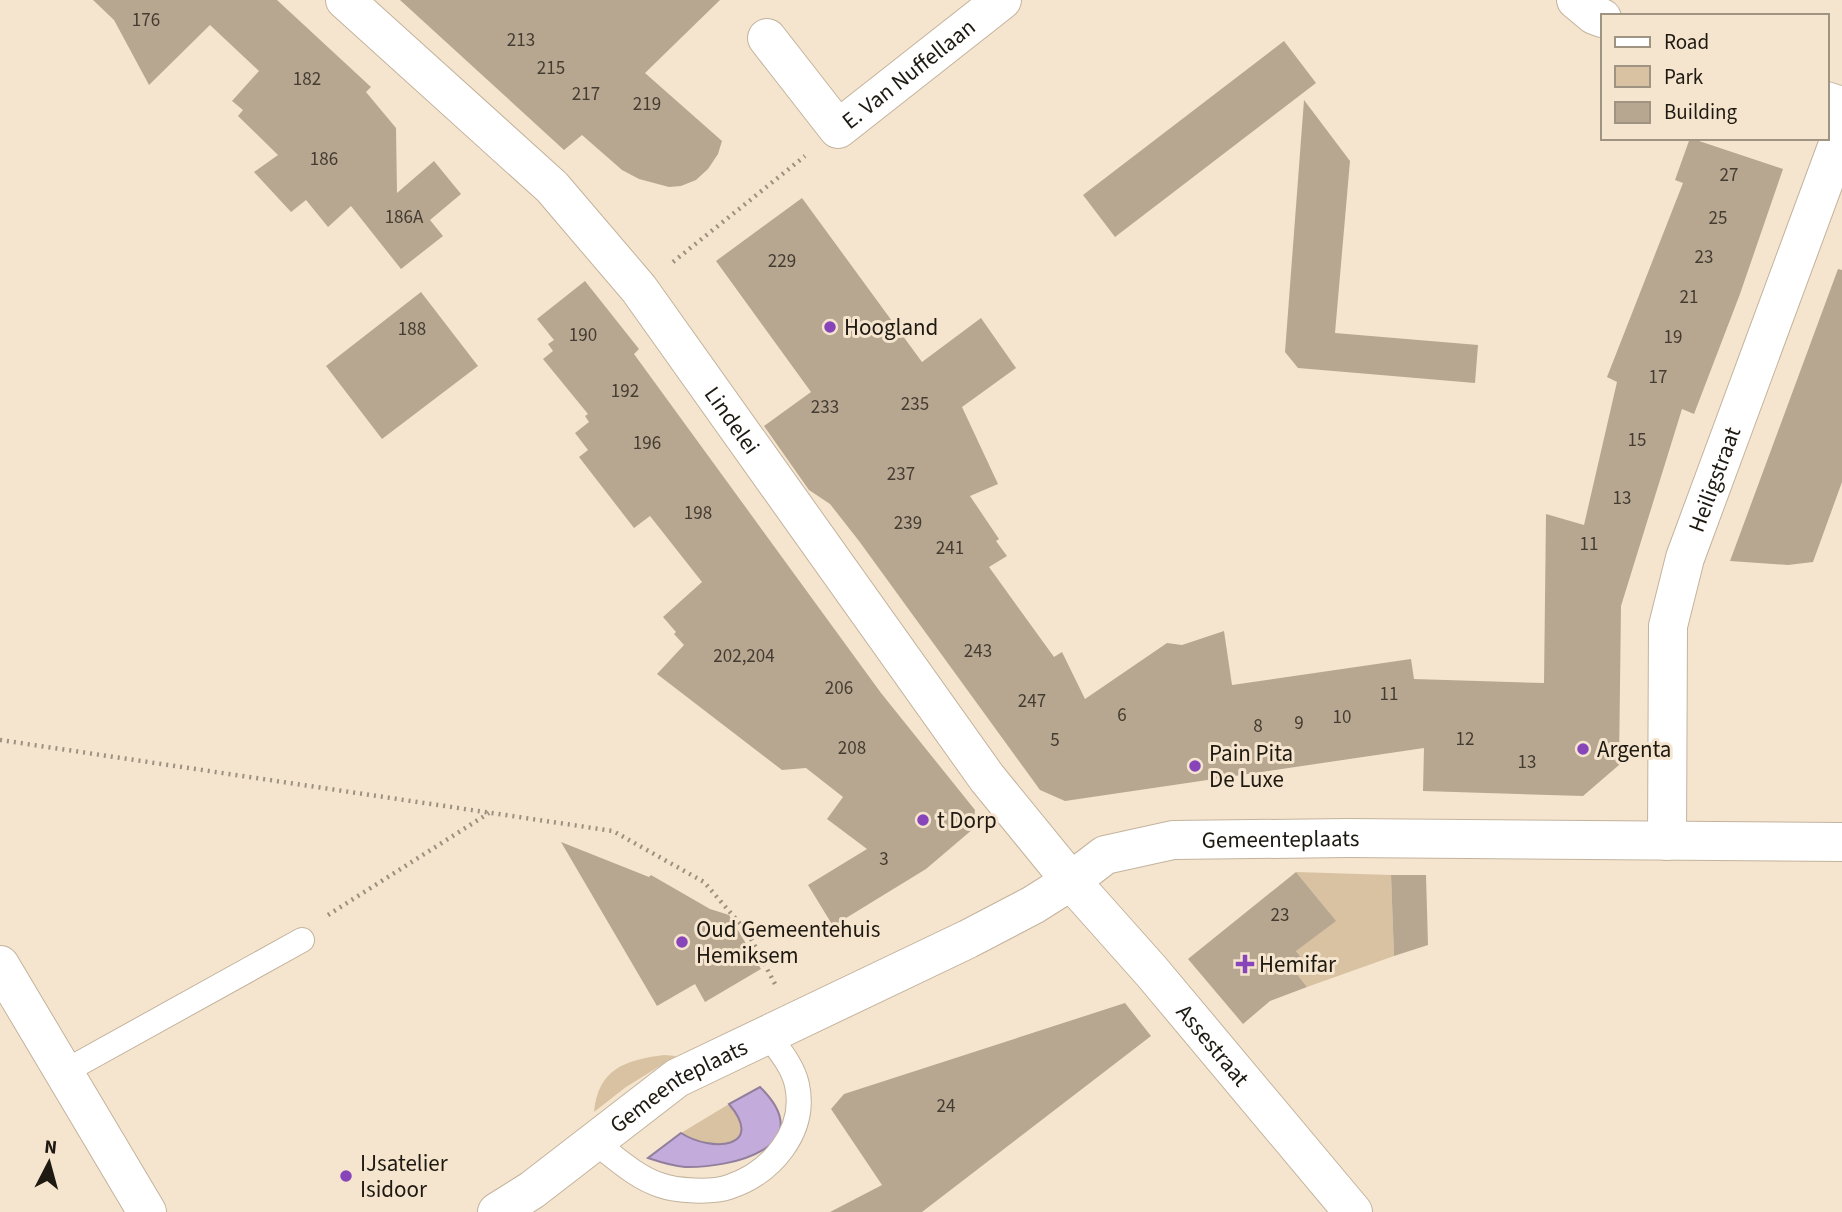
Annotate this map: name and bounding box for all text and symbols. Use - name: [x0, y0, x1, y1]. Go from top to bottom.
- house number: 176: [132, 7, 160, 34]
- street label: E. Van Nuffellaan: [835, 11, 982, 137]
- legend: [1601, 14, 1828, 140]
- house number: 213: [507, 27, 535, 54]
- text: Road: [1664, 27, 1709, 57]
- house number: 215: [537, 55, 565, 82]
- text: Park: [1664, 62, 1704, 92]
- house number: 182: [293, 66, 321, 93]
- house number: 217: [572, 81, 600, 108]
- house number: 219: [633, 91, 661, 118]
- text: Building: [1664, 97, 1738, 127]
- house number: 186: [310, 146, 338, 173]
- house number: 27: [1720, 162, 1738, 189]
- house number: 186A: [385, 204, 424, 231]
- house number: 25: [1709, 205, 1727, 232]
- house number: 23: [1695, 244, 1713, 271]
- house number: 229: [768, 248, 796, 275]
- house number: 21: [1680, 284, 1698, 311]
- place label: Hoogland: [844, 311, 938, 344]
- house number: 188: [398, 316, 426, 343]
- marker: Hoogland: [822, 319, 838, 335]
- house number: 190: [569, 322, 597, 349]
- house number: 19: [1664, 324, 1682, 351]
- house number: 17: [1649, 364, 1667, 391]
- house number: 192: [611, 378, 639, 405]
- street label: Lindelei: [697, 379, 768, 461]
- house number: 235: [901, 391, 929, 418]
- house number: 233: [811, 394, 839, 421]
- street label: Heiligstraat: [1679, 422, 1749, 537]
- house number: 15: [1628, 427, 1646, 454]
- house number: 196: [633, 430, 661, 457]
- house number: 237: [887, 461, 915, 488]
- house number: 13: [1613, 485, 1631, 512]
- house number: 198: [684, 500, 712, 527]
- house number: 239: [894, 510, 922, 537]
- house number: 11: [1580, 531, 1598, 558]
- house number: 241: [936, 535, 964, 562]
- house number: 243: [964, 638, 992, 665]
- house number: 202,204: [713, 643, 775, 670]
- house number: 206: [825, 675, 853, 702]
- house number: 11: [1380, 681, 1398, 708]
- house number: 247: [1018, 688, 1046, 715]
- house number: 6: [1117, 702, 1127, 729]
- house number: 10: [1333, 704, 1351, 731]
- house number: 9: [1294, 710, 1304, 737]
- house number: 8: [1253, 713, 1263, 740]
- house number: 12: [1456, 726, 1474, 753]
- house number: 5: [1050, 727, 1060, 754]
- place label: Argenta: [1597, 733, 1671, 766]
- house number: 208: [838, 735, 866, 762]
- place label: Pain Pita De Luxe: [1209, 737, 1293, 796]
- marker: Argenta: [1575, 741, 1591, 757]
- house number: 13: [1518, 749, 1536, 776]
- marker: Pain Pita De Luxe: [1187, 758, 1203, 774]
- place label: t Dorp: [937, 804, 997, 837]
- marker: t Dorp: [915, 812, 931, 828]
- street label: Gemeenteplaats: [1202, 821, 1360, 856]
- house number: 3: [879, 846, 889, 873]
- house number: 23: [1271, 902, 1289, 929]
- place label: Oud Gemeentehuis Hemiksem: [696, 913, 880, 972]
- marker: Oud Gemeentehuis Hemiksem: [674, 934, 690, 950]
- place label: Hemifar: [1259, 948, 1337, 981]
- marker: Hemifar: [1237, 956, 1253, 972]
- street label: Assestraat: [1169, 996, 1258, 1093]
- street label: Gemeenteplaats: [602, 1030, 753, 1141]
- house number: 24: [937, 1093, 955, 1120]
- north arrow: [14, 1128, 84, 1198]
- text: N: [43, 1133, 58, 1162]
- place label: IJsatelier Isidoor: [360, 1147, 449, 1206]
- marker: IJsatelier Isidoor: [338, 1168, 354, 1184]

